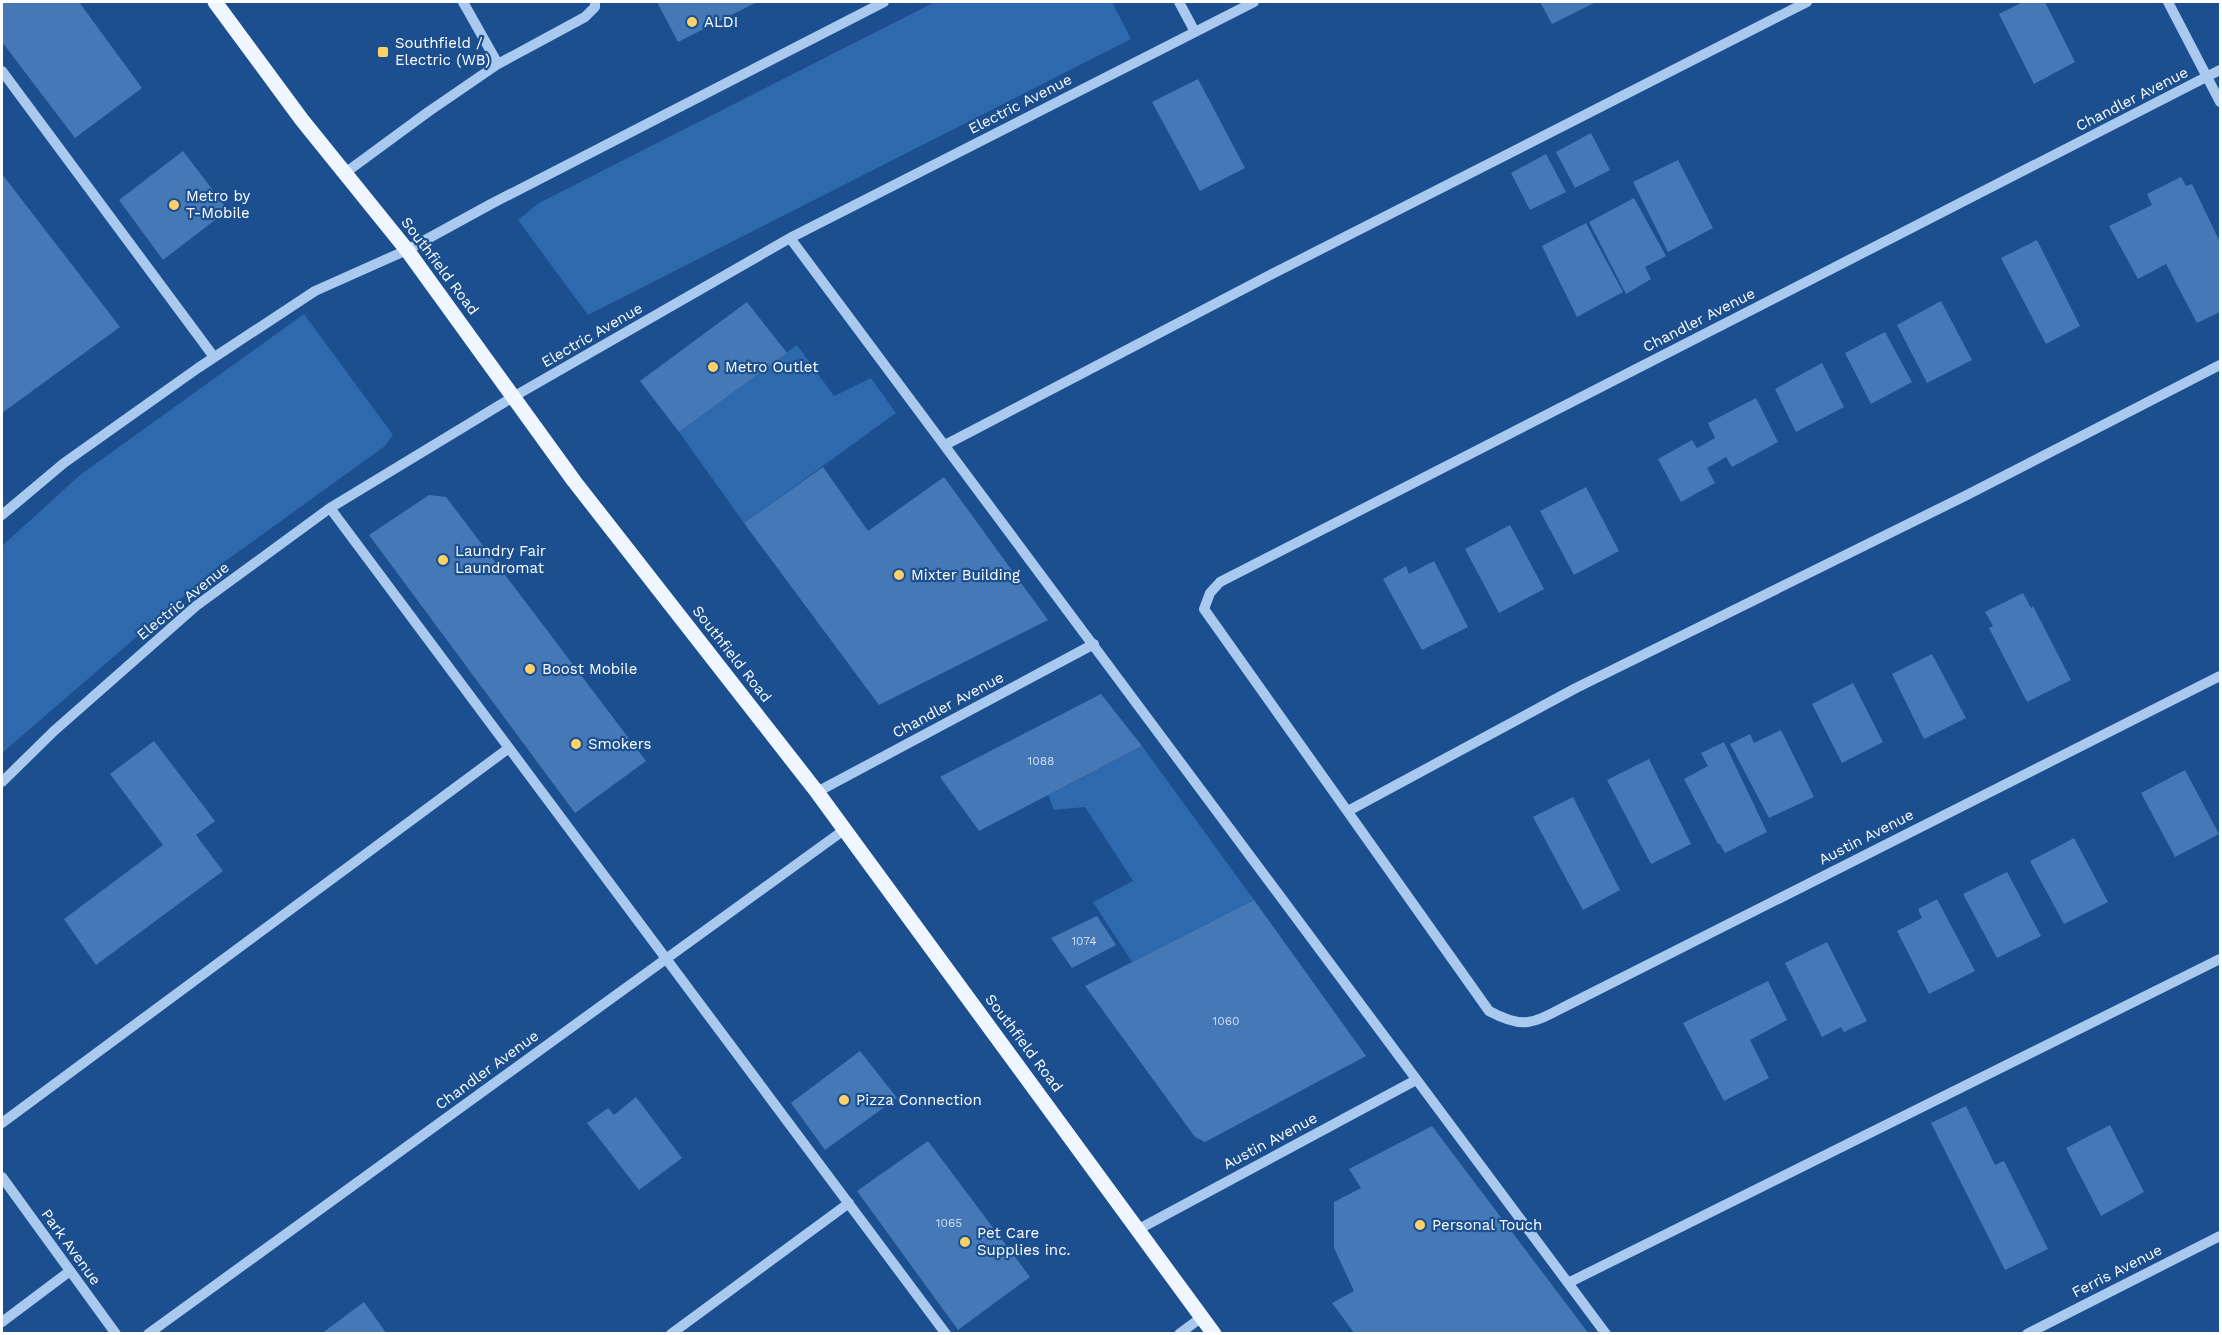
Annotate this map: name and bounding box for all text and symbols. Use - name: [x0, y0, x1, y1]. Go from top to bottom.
- place label: ALDI: [704, 13, 738, 31]
- marker: ALDI: [685, 15, 699, 29]
- place label: Southfield / Electric (WB): [395, 34, 490, 69]
- marker: Southfield / Electric (WB): [376, 45, 390, 59]
- street label: Chandler Avenue: [2073, 63, 2191, 135]
- street label: Electric Avenue: [965, 70, 1075, 138]
- place label: Metro by T-Mobile: [186, 187, 251, 222]
- marker: Metro by T-Mobile: [167, 198, 181, 212]
- street label: Southfield Road: [397, 214, 483, 318]
- street label: Chandler Avenue: [1640, 284, 1758, 356]
- street label: Electric Avenue: [538, 299, 646, 371]
- place label: Metro Outlet: [725, 358, 819, 376]
- marker: Metro Outlet: [706, 360, 720, 374]
- place label: Laundry Fair Laundromat: [455, 542, 546, 577]
- marker: Laundry Fair Laundromat: [436, 553, 450, 567]
- street label: Electric Avenue: [133, 558, 233, 644]
- place label: Mixter Building: [911, 566, 1020, 584]
- marker: Mixter Building: [892, 568, 906, 582]
- street label: Southfield Road: [689, 602, 775, 706]
- place label: Boost Mobile: [542, 660, 637, 678]
- marker: Boost Mobile: [523, 662, 537, 676]
- street label: Chandler Avenue: [889, 668, 1007, 742]
- place label: Smokers: [588, 735, 652, 753]
- marker: Smokers: [569, 737, 583, 751]
- house number: 1088: [1028, 754, 1054, 768]
- street label: Austin Avenue: [1816, 805, 1916, 869]
- house number: 1074: [1071, 934, 1097, 948]
- street label: Southfield Road: [981, 991, 1067, 1095]
- house number: 1060: [1213, 1014, 1239, 1028]
- street label: Chandler Avenue: [432, 1026, 542, 1114]
- place label: Pizza Connection: [856, 1091, 982, 1109]
- marker: Pizza Connection: [837, 1093, 851, 1107]
- street label: Austin Avenue: [1220, 1109, 1320, 1173]
- street label: Park Avenue: [37, 1206, 105, 1288]
- house number: 1065: [936, 1216, 962, 1230]
- place label: Personal Touch: [1432, 1216, 1542, 1234]
- marker: Personal Touch: [1413, 1218, 1427, 1232]
- place label: Pet Care Supplies inc.: [977, 1224, 1071, 1259]
- marker: Pet Care Supplies inc.: [958, 1235, 972, 1249]
- street label: Ferris Avenue: [2069, 1241, 2165, 1301]

